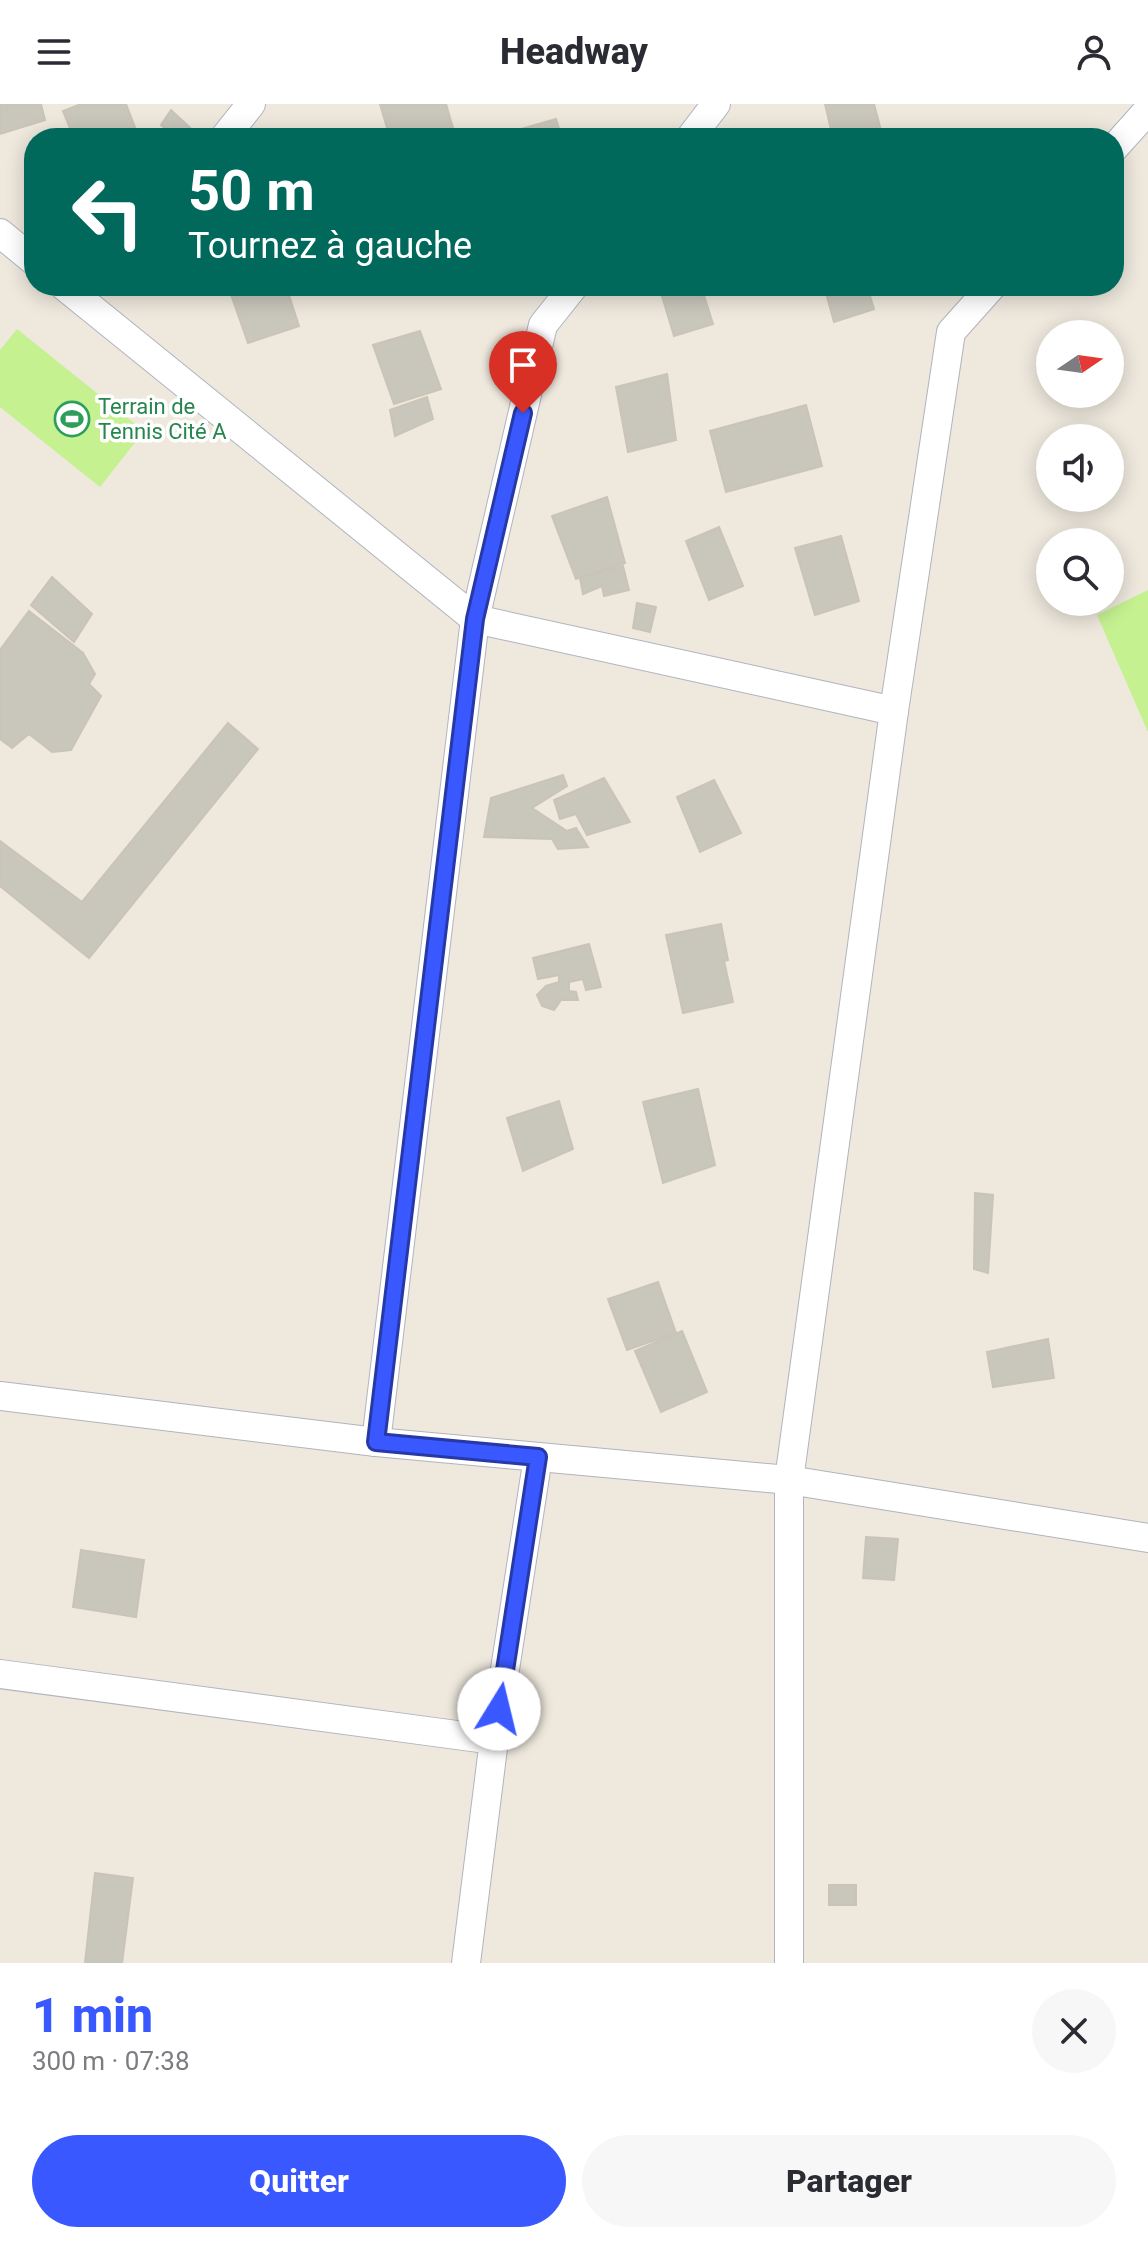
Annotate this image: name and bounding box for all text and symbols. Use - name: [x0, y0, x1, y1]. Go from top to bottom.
- icon: menu: [32, 30, 76, 74]
- icon: person: [1072, 30, 1116, 74]
- text: Headway: [500, 31, 648, 73]
- text: 50 m: [188, 158, 315, 224]
- icon: left: [56, 160, 160, 264]
- text: Tournez à gauche: [188, 225, 472, 267]
- north arrow: [1036, 320, 1124, 408]
- map controls: [1036, 320, 1124, 616]
- pin: [489, 331, 557, 413]
- icon: arrive: [501, 343, 545, 387]
- place label: Terrain de Tennis Cité A: [98, 394, 227, 444]
- sports icon: Terrain de Tennis Cité A: [53, 400, 91, 438]
- button: sound: [1036, 424, 1124, 512]
- button: search: [1036, 528, 1124, 616]
- position arrow: [457, 1667, 541, 1751]
- text: 1 min: [32, 1987, 153, 2044]
- button: close: [1032, 1989, 1116, 2073]
- text: 300 m · 07:38: [32, 2046, 190, 2076]
- button: Quitter: [32, 2135, 566, 2227]
- button: Partager: [582, 2135, 1116, 2227]

